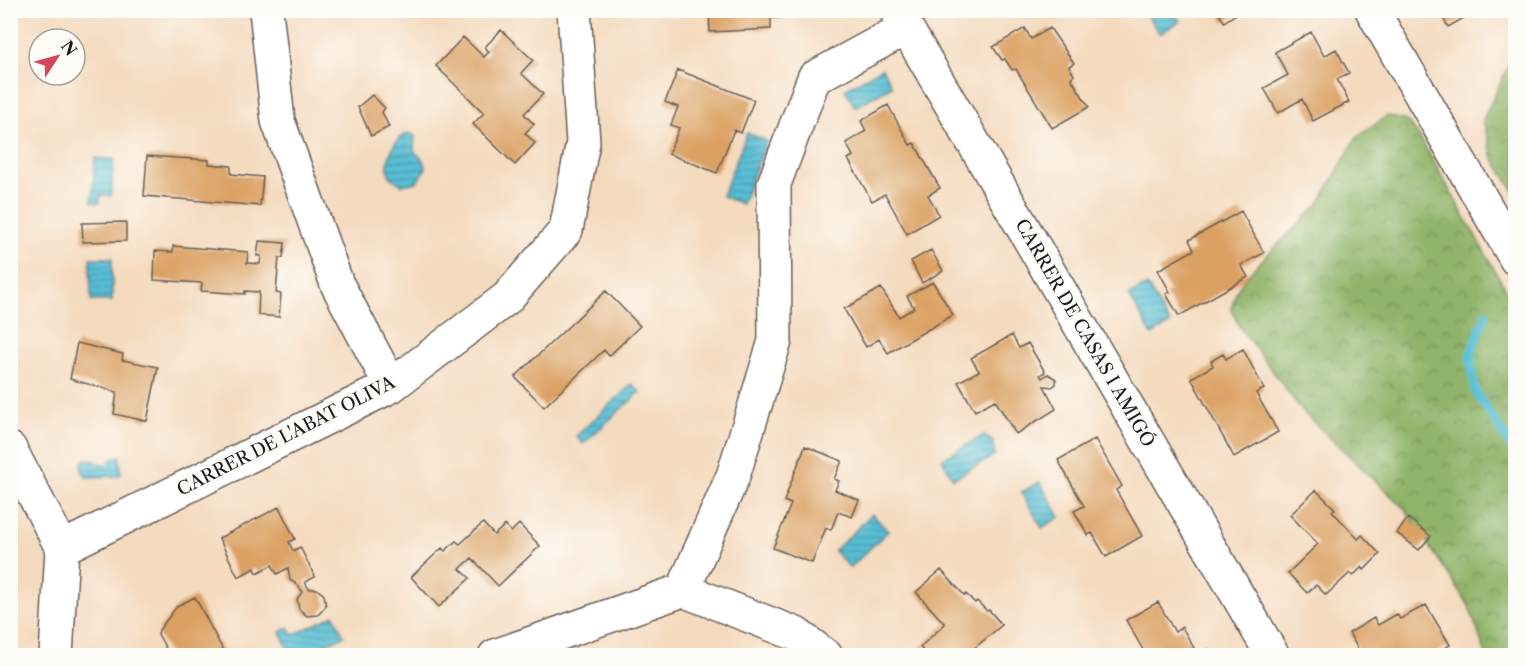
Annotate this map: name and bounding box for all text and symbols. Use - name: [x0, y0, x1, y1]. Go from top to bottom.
- north arrow: [27, 27, 87, 87]
- text: N: [57, 37, 81, 60]
- street label: CARRER DE CASAS I AMIGÓ: [1011, 215, 1160, 451]
- street label: CARRER DE L'ABAT OLIVA: [173, 371, 399, 501]

